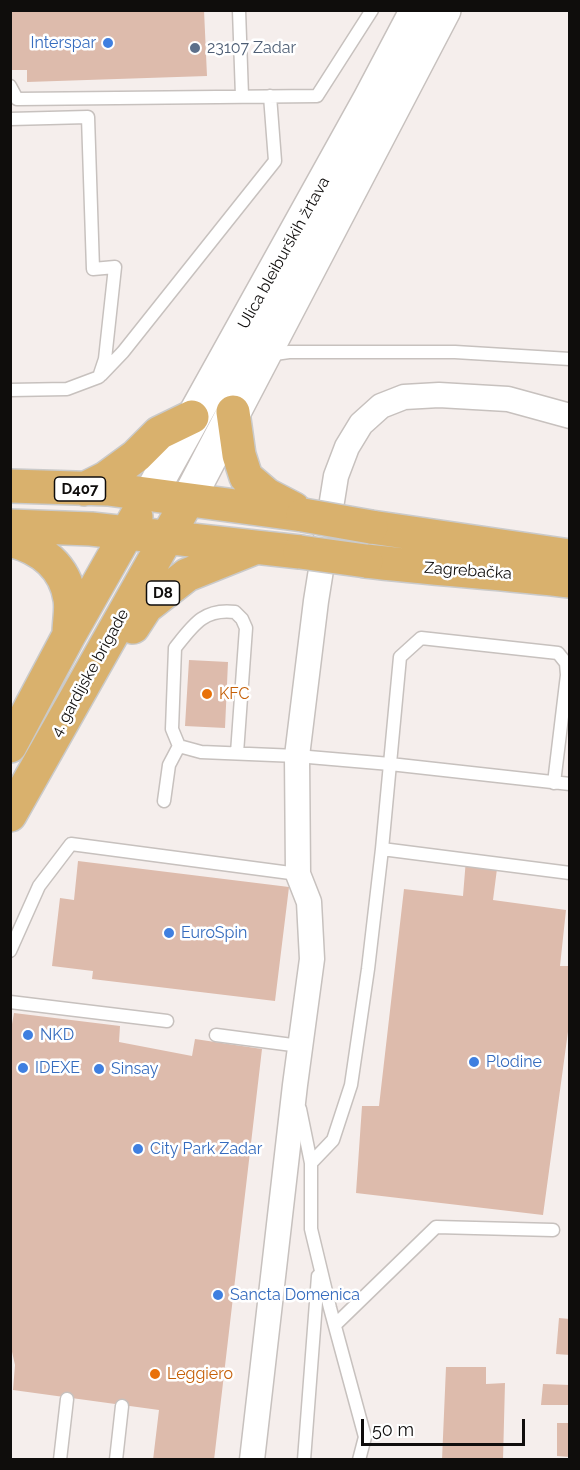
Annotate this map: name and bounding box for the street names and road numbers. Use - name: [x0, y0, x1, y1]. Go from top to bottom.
- street label: Ulica bleiburških žrtava: [234, 174, 334, 332]
- road number: D407: [54, 477, 106, 501]
- street label: Zagrebačka: [423, 558, 513, 584]
- road number: D8: [146, 581, 180, 605]
- street label: 4. gardijske brigade: [47, 606, 133, 740]

